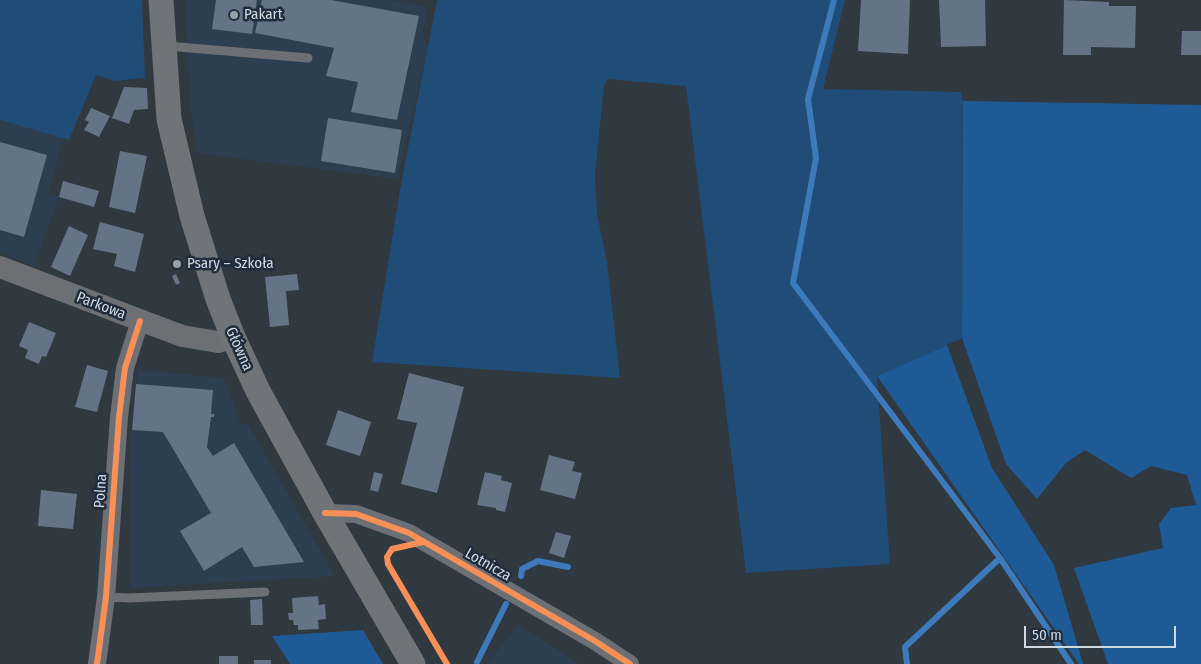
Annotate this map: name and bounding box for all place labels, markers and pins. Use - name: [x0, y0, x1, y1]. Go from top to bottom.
- place label: Pakart: [244, 6, 283, 24]
- marker: Pakart: [228, 9, 240, 21]
- place label: Psary – Szkoła: [187, 255, 274, 273]
- marker: Psary – Szkoła: [171, 258, 183, 270]

